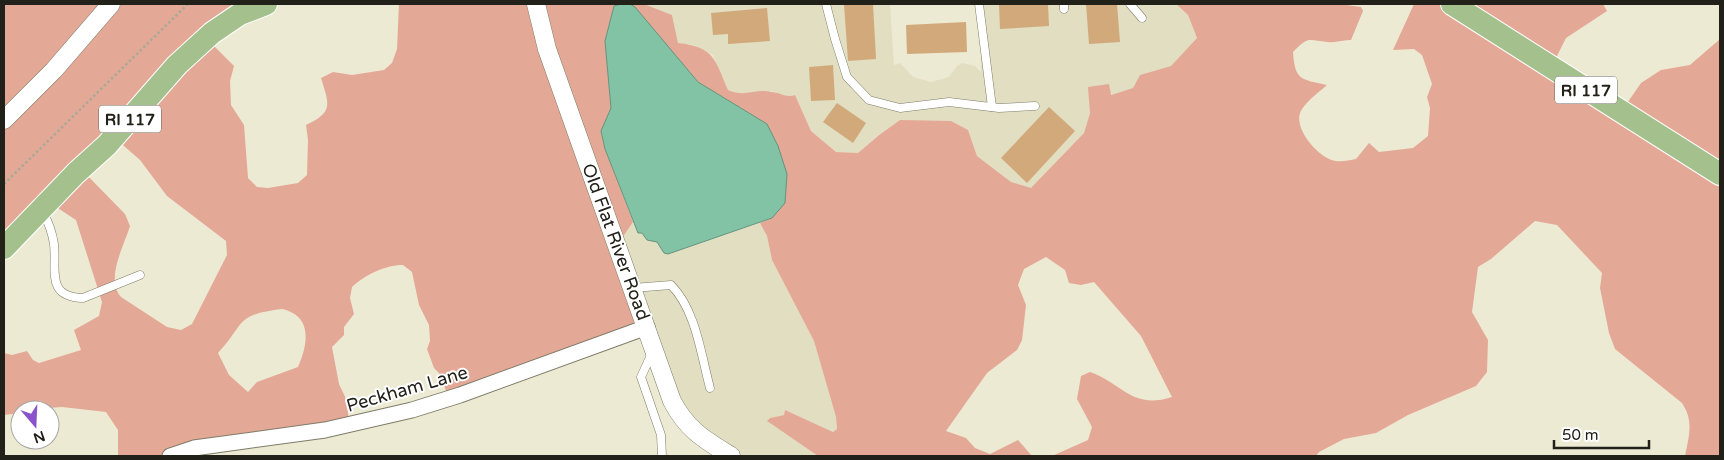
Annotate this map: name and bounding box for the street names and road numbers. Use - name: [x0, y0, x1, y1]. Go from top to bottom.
- road number: RI 117: [1555, 76, 1617, 104]
- road number: RI 117: [99, 106, 161, 132]
- street label: Old Flat River Road: [577, 161, 655, 323]
- street label: Peckham Lane: [344, 361, 470, 417]

